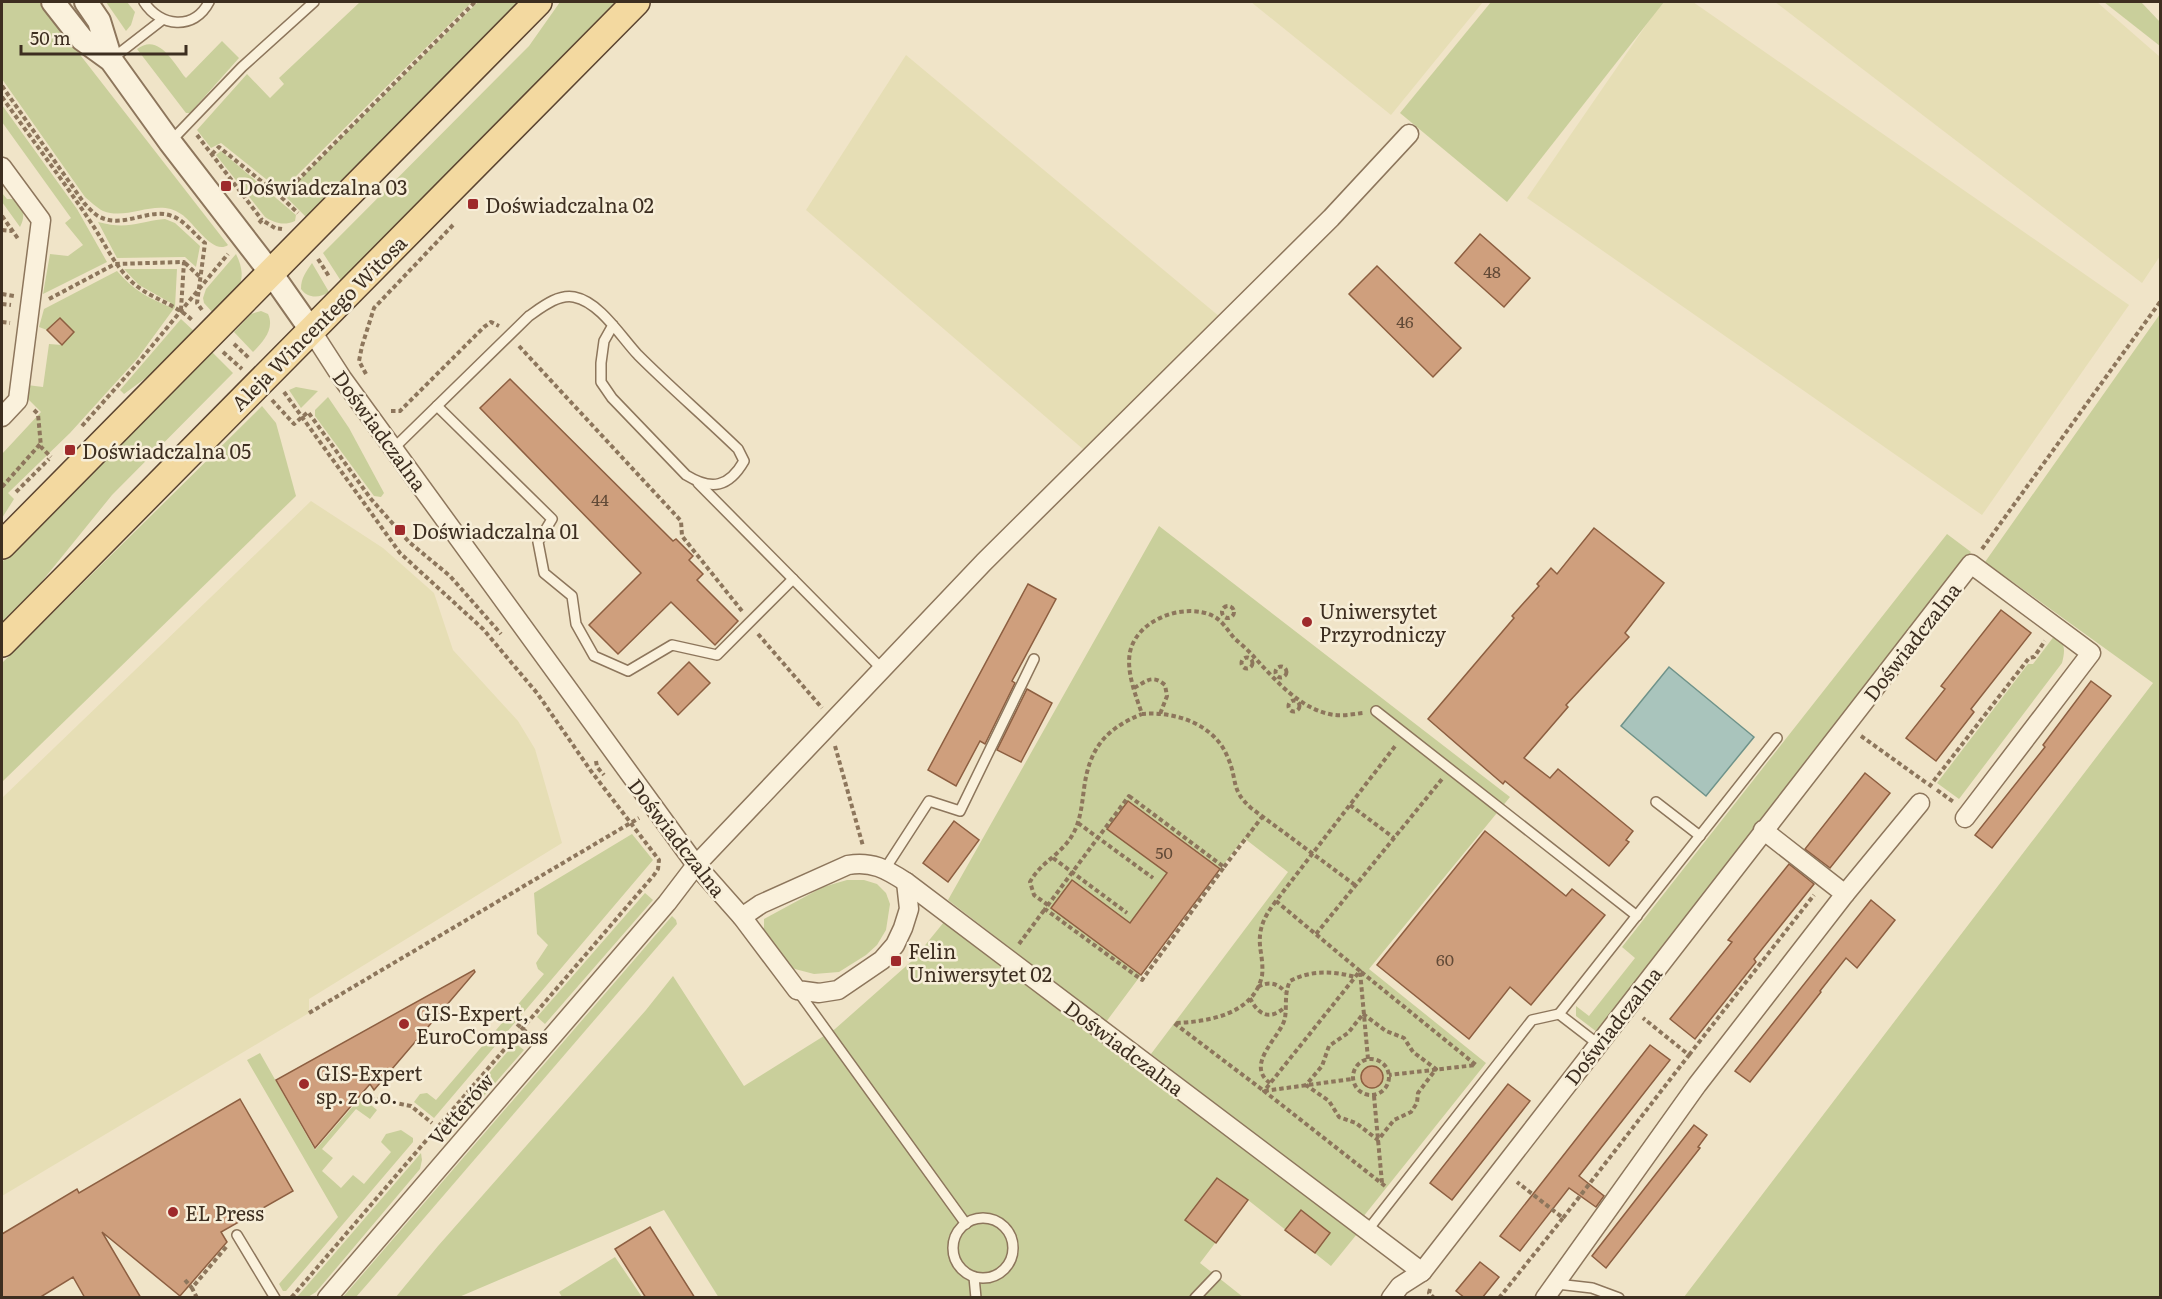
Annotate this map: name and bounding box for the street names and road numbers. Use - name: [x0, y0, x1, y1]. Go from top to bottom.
- street label: Aleja Wincentego Witosa: [223, 227, 413, 417]
- street label: Doświadczalna: [327, 363, 435, 497]
- street label: Doświadczalna: [1855, 575, 1967, 707]
- street label: Doświadczalna: [622, 771, 734, 903]
- street label: Doświadczalna: [1556, 959, 1668, 1091]
- street label: Doświadczalna: [1059, 992, 1191, 1102]
- street label: Vetterów: [420, 1065, 500, 1151]

